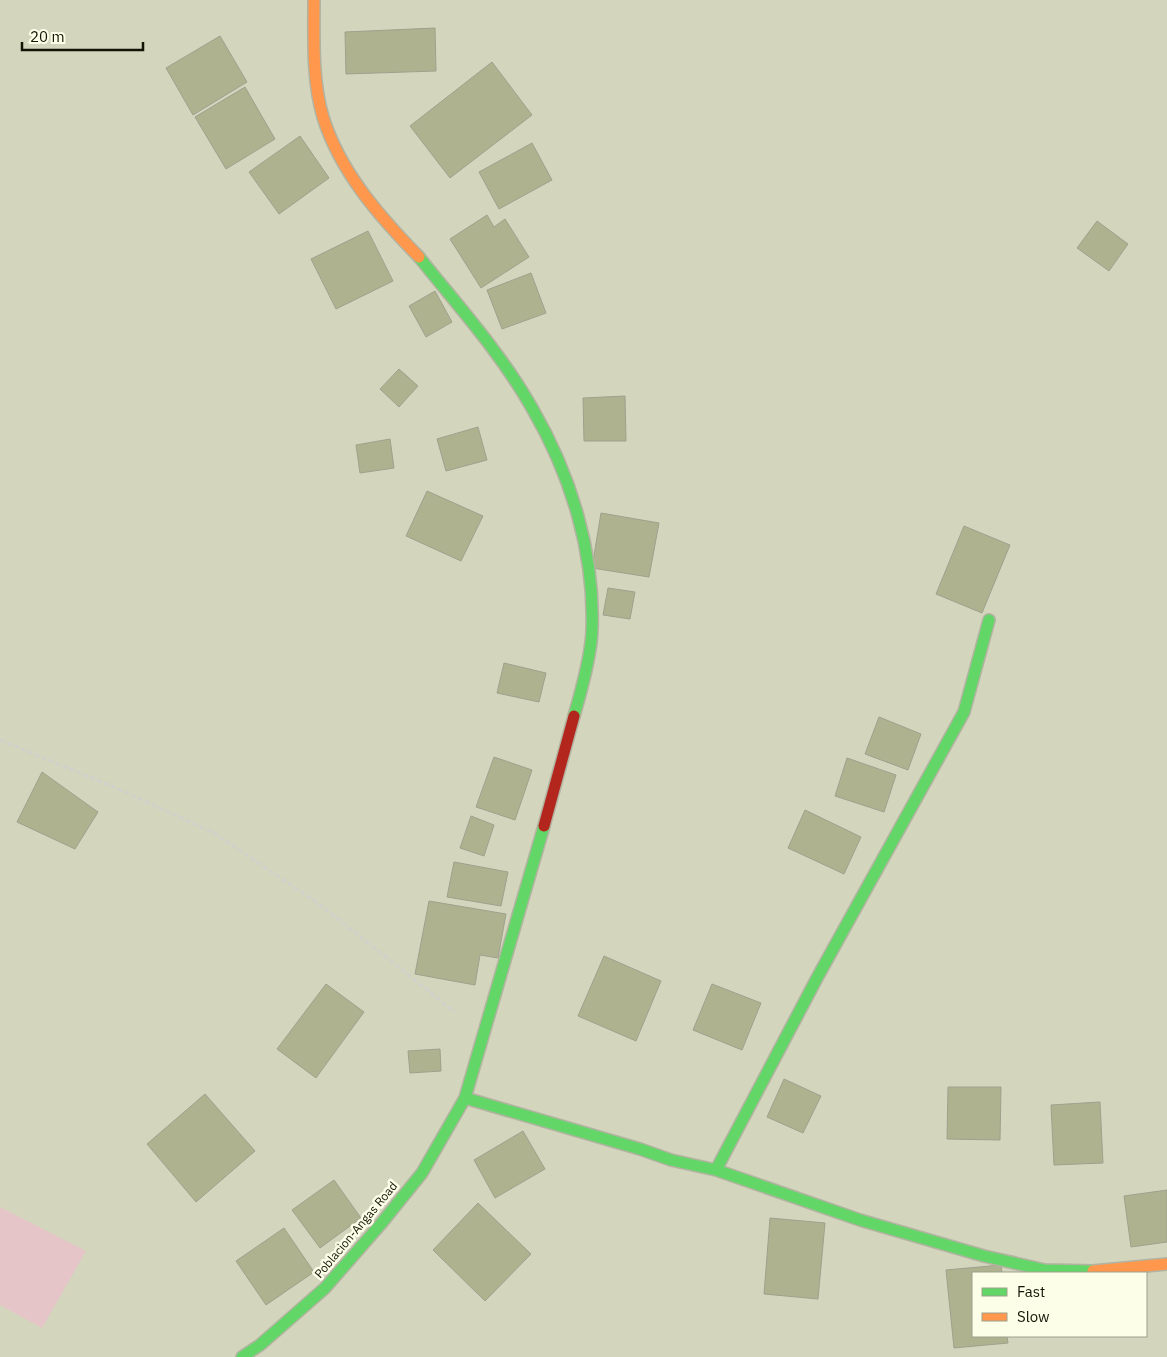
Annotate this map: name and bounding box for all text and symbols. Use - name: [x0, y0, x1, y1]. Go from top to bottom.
- scale bar: [22, 20, 144, 52]
- text: 20 m: [30, 27, 65, 46]
- street label: Poblacion-Angas Road: [311, 1179, 400, 1281]
- legend: [972, 1272, 1147, 1337]
- text: Fast: [1017, 1282, 1045, 1301]
- text: Slow: [1017, 1307, 1050, 1326]

